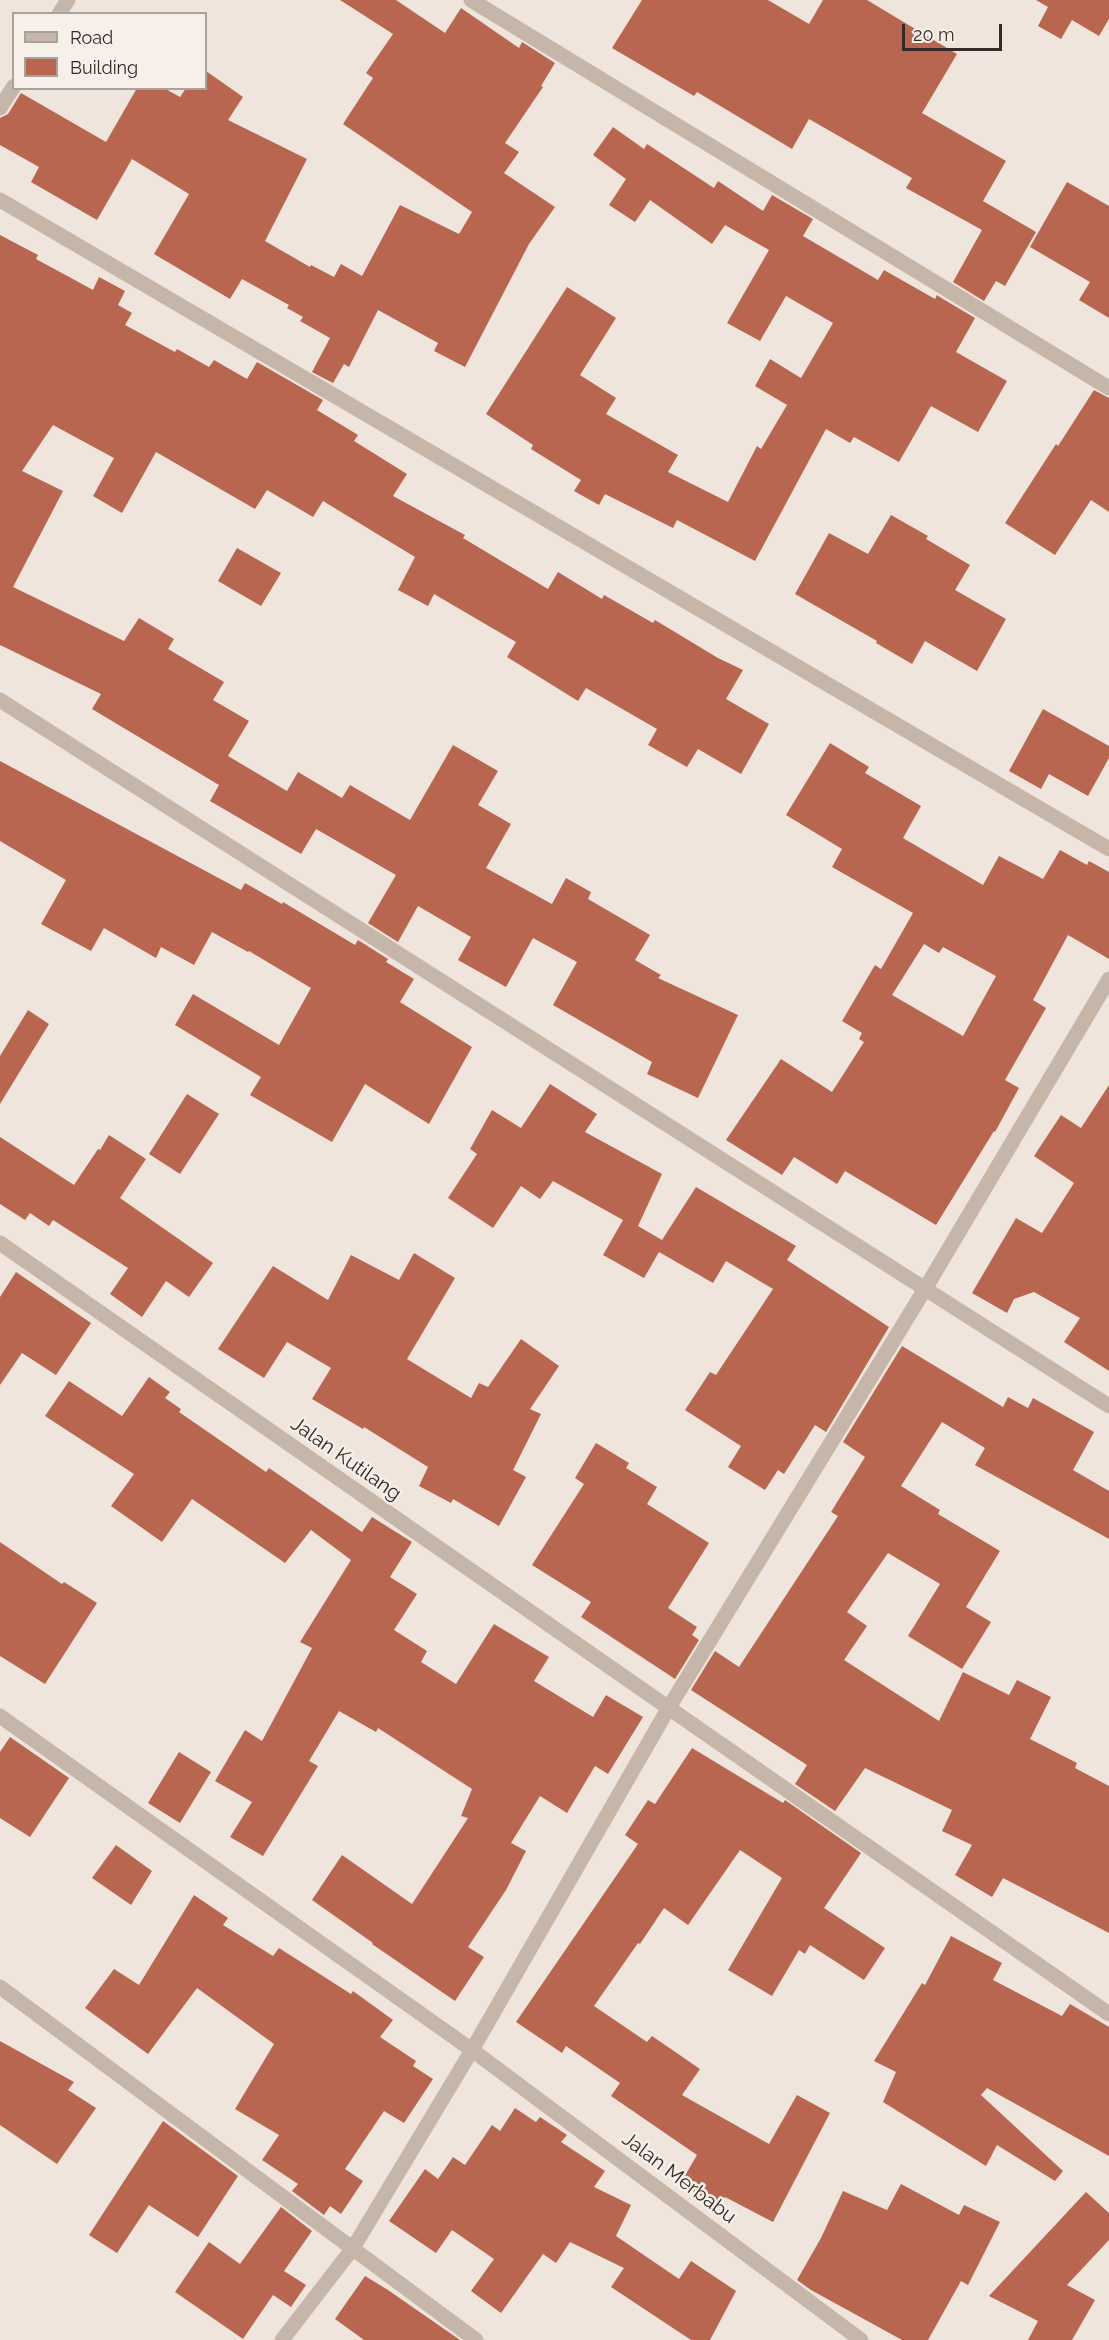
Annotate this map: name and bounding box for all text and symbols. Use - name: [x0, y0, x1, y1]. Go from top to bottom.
- legend: [12, 12, 207, 90]
- scale bar: [905, 12, 1006, 50]
- text: 20 m: [913, 24, 955, 45]
- text: Road: [70, 27, 113, 48]
- text: Building: [70, 57, 138, 78]
- street label: Jalan Kutilang: [286, 1412, 406, 1506]
- street label: Jalan Merbabu: [617, 2127, 741, 2229]

